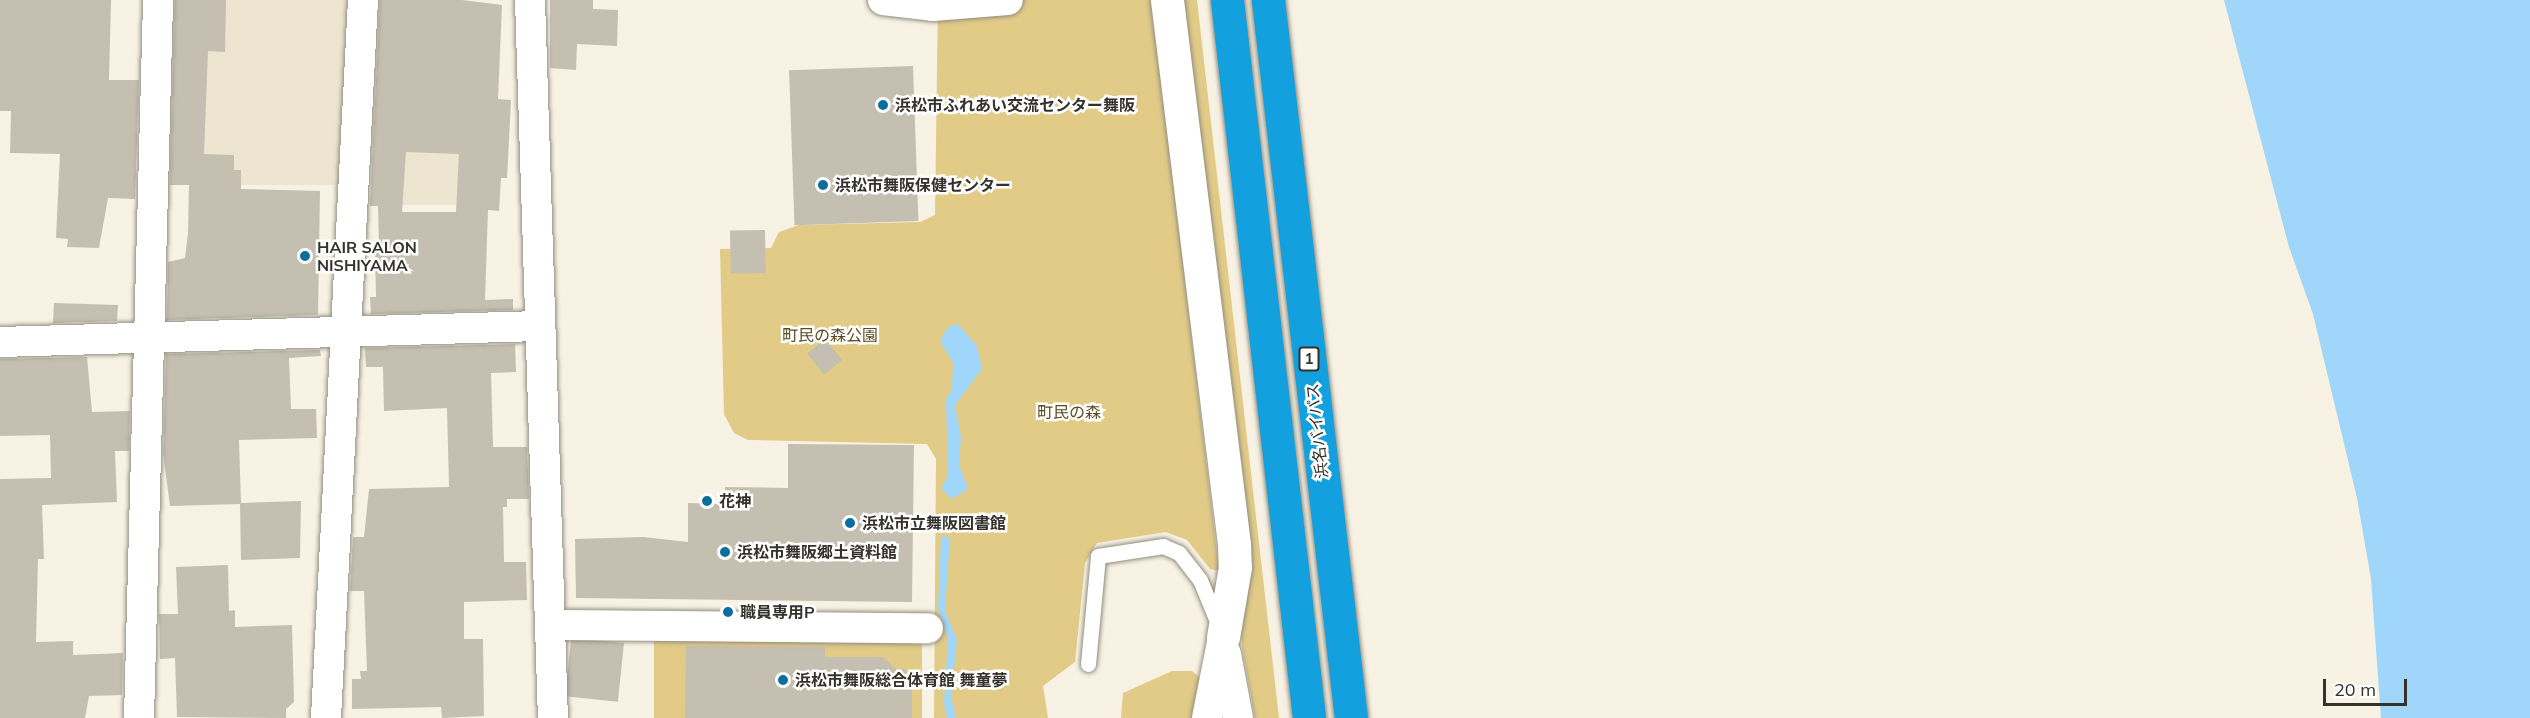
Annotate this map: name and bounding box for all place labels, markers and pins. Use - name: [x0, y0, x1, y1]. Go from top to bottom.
- place label: 浜松市ふれあい交流センター舞阪: [895, 95, 1135, 115]
- marker: 浜松市ふれあい交流センター舞阪: [876, 98, 890, 112]
- place label: 浜松市舞阪保健センター: [835, 175, 1011, 195]
- marker: 浜松市舞阪保健センター: [816, 178, 830, 192]
- place label: HAIR SALON NISHIYAMA: [317, 237, 417, 275]
- marker: HAIR SALON NISHIYAMA: [298, 249, 312, 263]
- place label: 花神: [719, 491, 751, 511]
- marker: 花神: [700, 494, 714, 508]
- place label: 浜松市立舞阪図書館: [862, 513, 1006, 533]
- marker: 浜松市立舞阪図書館: [843, 516, 857, 530]
- place label: 浜松市舞阪郷土資料館: [737, 542, 897, 562]
- marker: 浜松市舞阪郷土資料館: [718, 545, 732, 559]
- place label: 職員専用P: [740, 602, 815, 622]
- marker: 職員専用P: [721, 605, 735, 619]
- place label: 浜松市舞阪総合体育館 舞童夢: [795, 670, 1007, 690]
- marker: 浜松市舞阪総合体育館 舞童夢: [776, 673, 790, 687]

